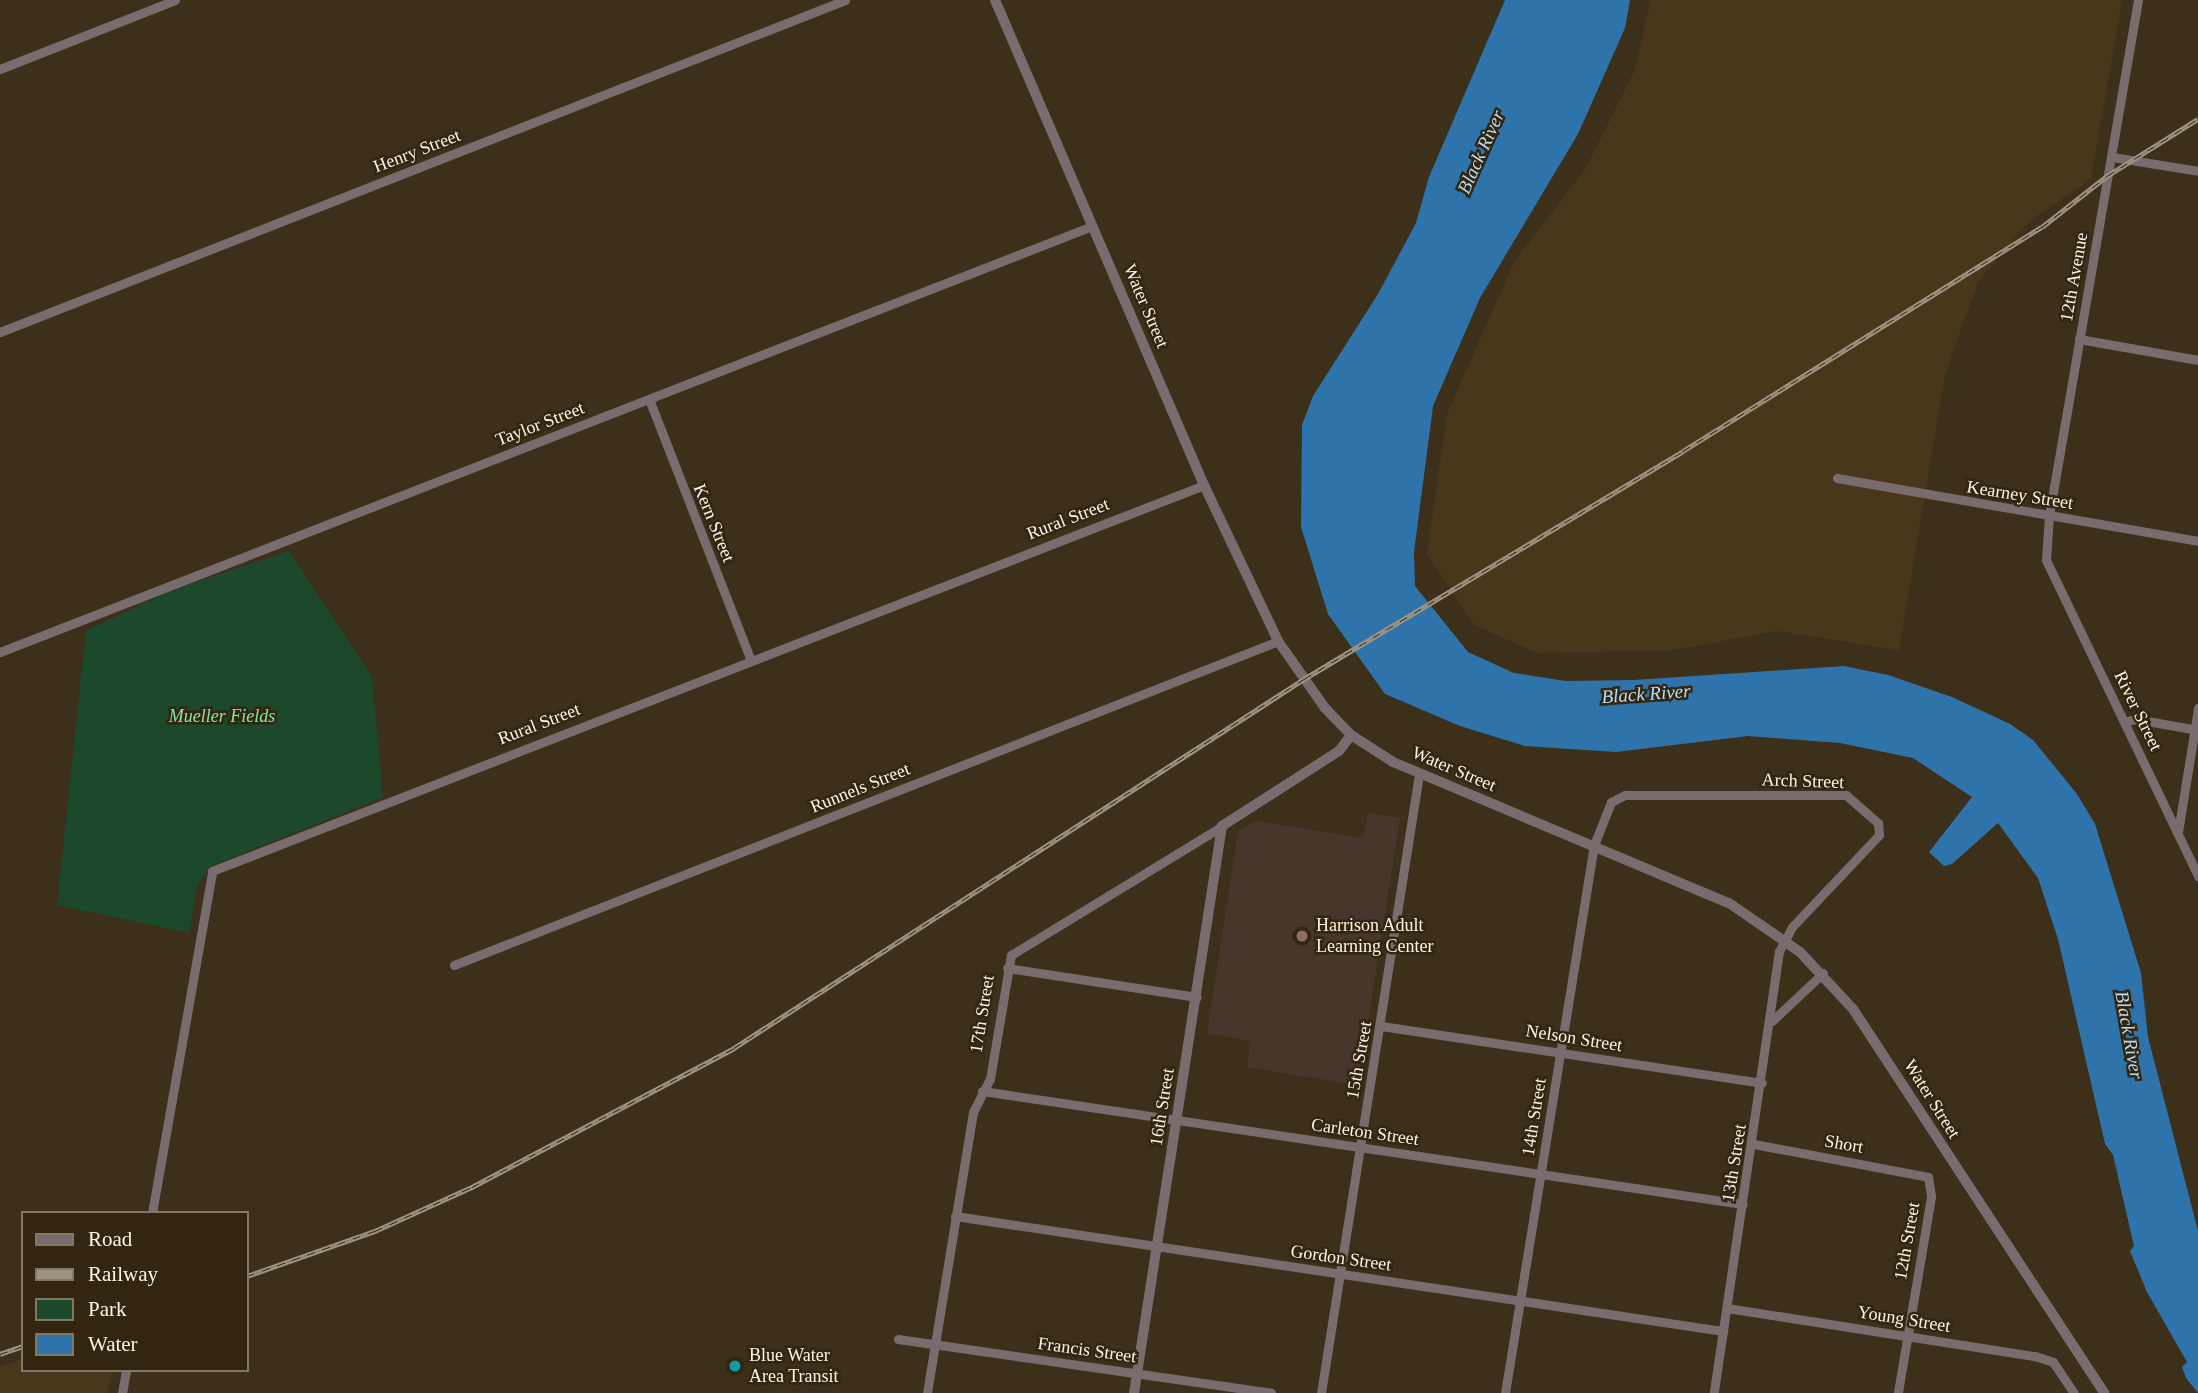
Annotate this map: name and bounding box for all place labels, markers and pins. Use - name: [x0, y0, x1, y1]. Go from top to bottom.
- place label: Harrison Adult Learning Center: [1316, 915, 1433, 958]
- marker: Harrison Adult Learning Center: [1294, 928, 1310, 944]
- place label: Blue Water Area Transit: [749, 1345, 839, 1388]
- marker: Blue Water Area Transit: [727, 1358, 743, 1374]

